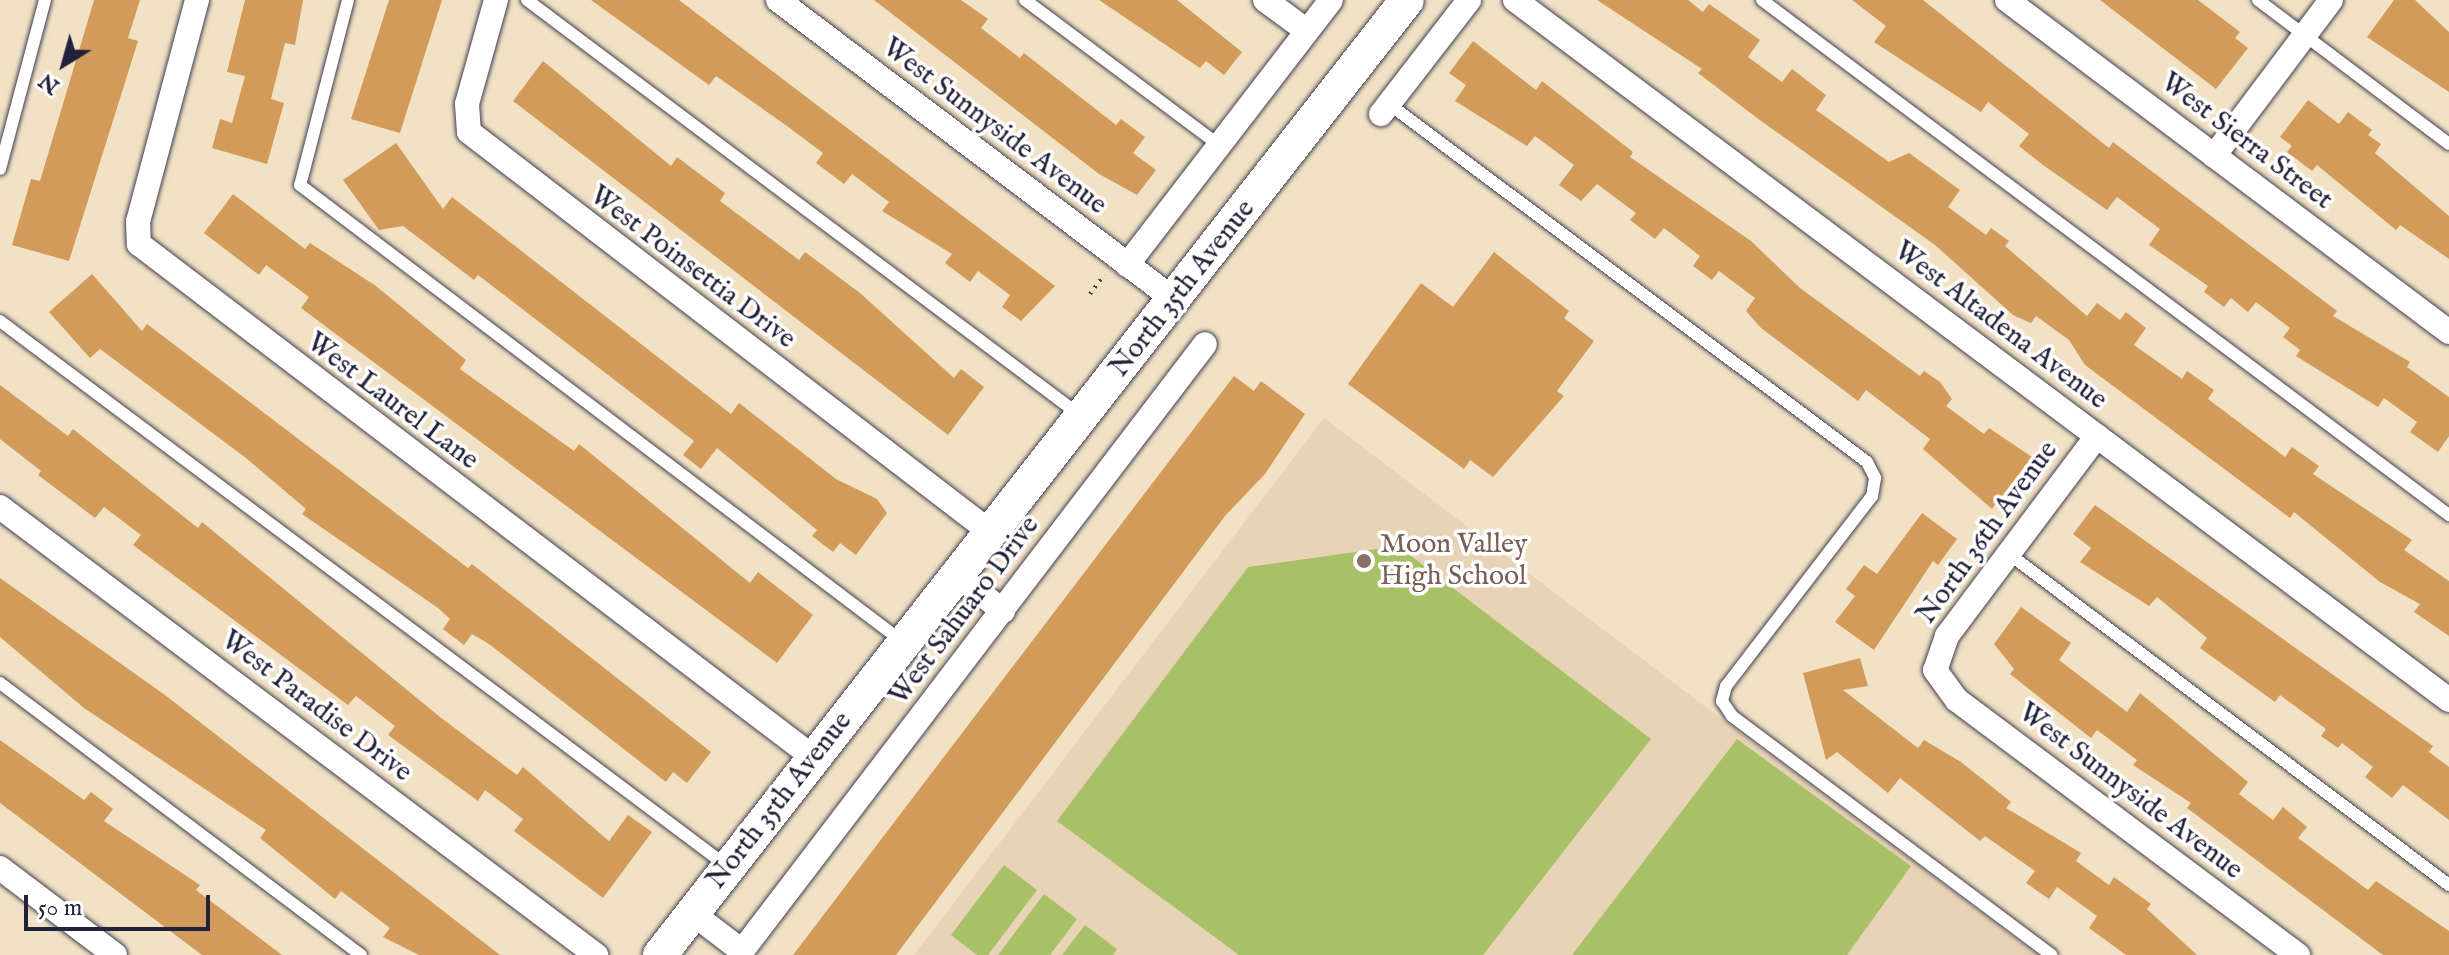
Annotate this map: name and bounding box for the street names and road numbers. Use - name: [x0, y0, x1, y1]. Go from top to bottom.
- street label: West Sunnyside Avenue: [875, 32, 1113, 222]
- street label: West Sierra Street: [2153, 66, 2339, 218]
- street label: West Poinsettia Drive: [582, 179, 802, 357]
- street label: North 35th Avenue: [1103, 193, 1263, 385]
- street label: West Altadena Avenue: [1887, 235, 2113, 417]
- street label: West Laurel Lane: [299, 326, 485, 478]
- street label: North 36th Avenue: [1910, 435, 2066, 631]
- street label: West Sahuaro Drive: [883, 510, 1047, 712]
- street label: West Paradise Drive: [214, 624, 418, 790]
- street label: West Sunnyside Avenue: [2011, 697, 2249, 887]
- street label: North 35th Avenue: [700, 705, 860, 897]

